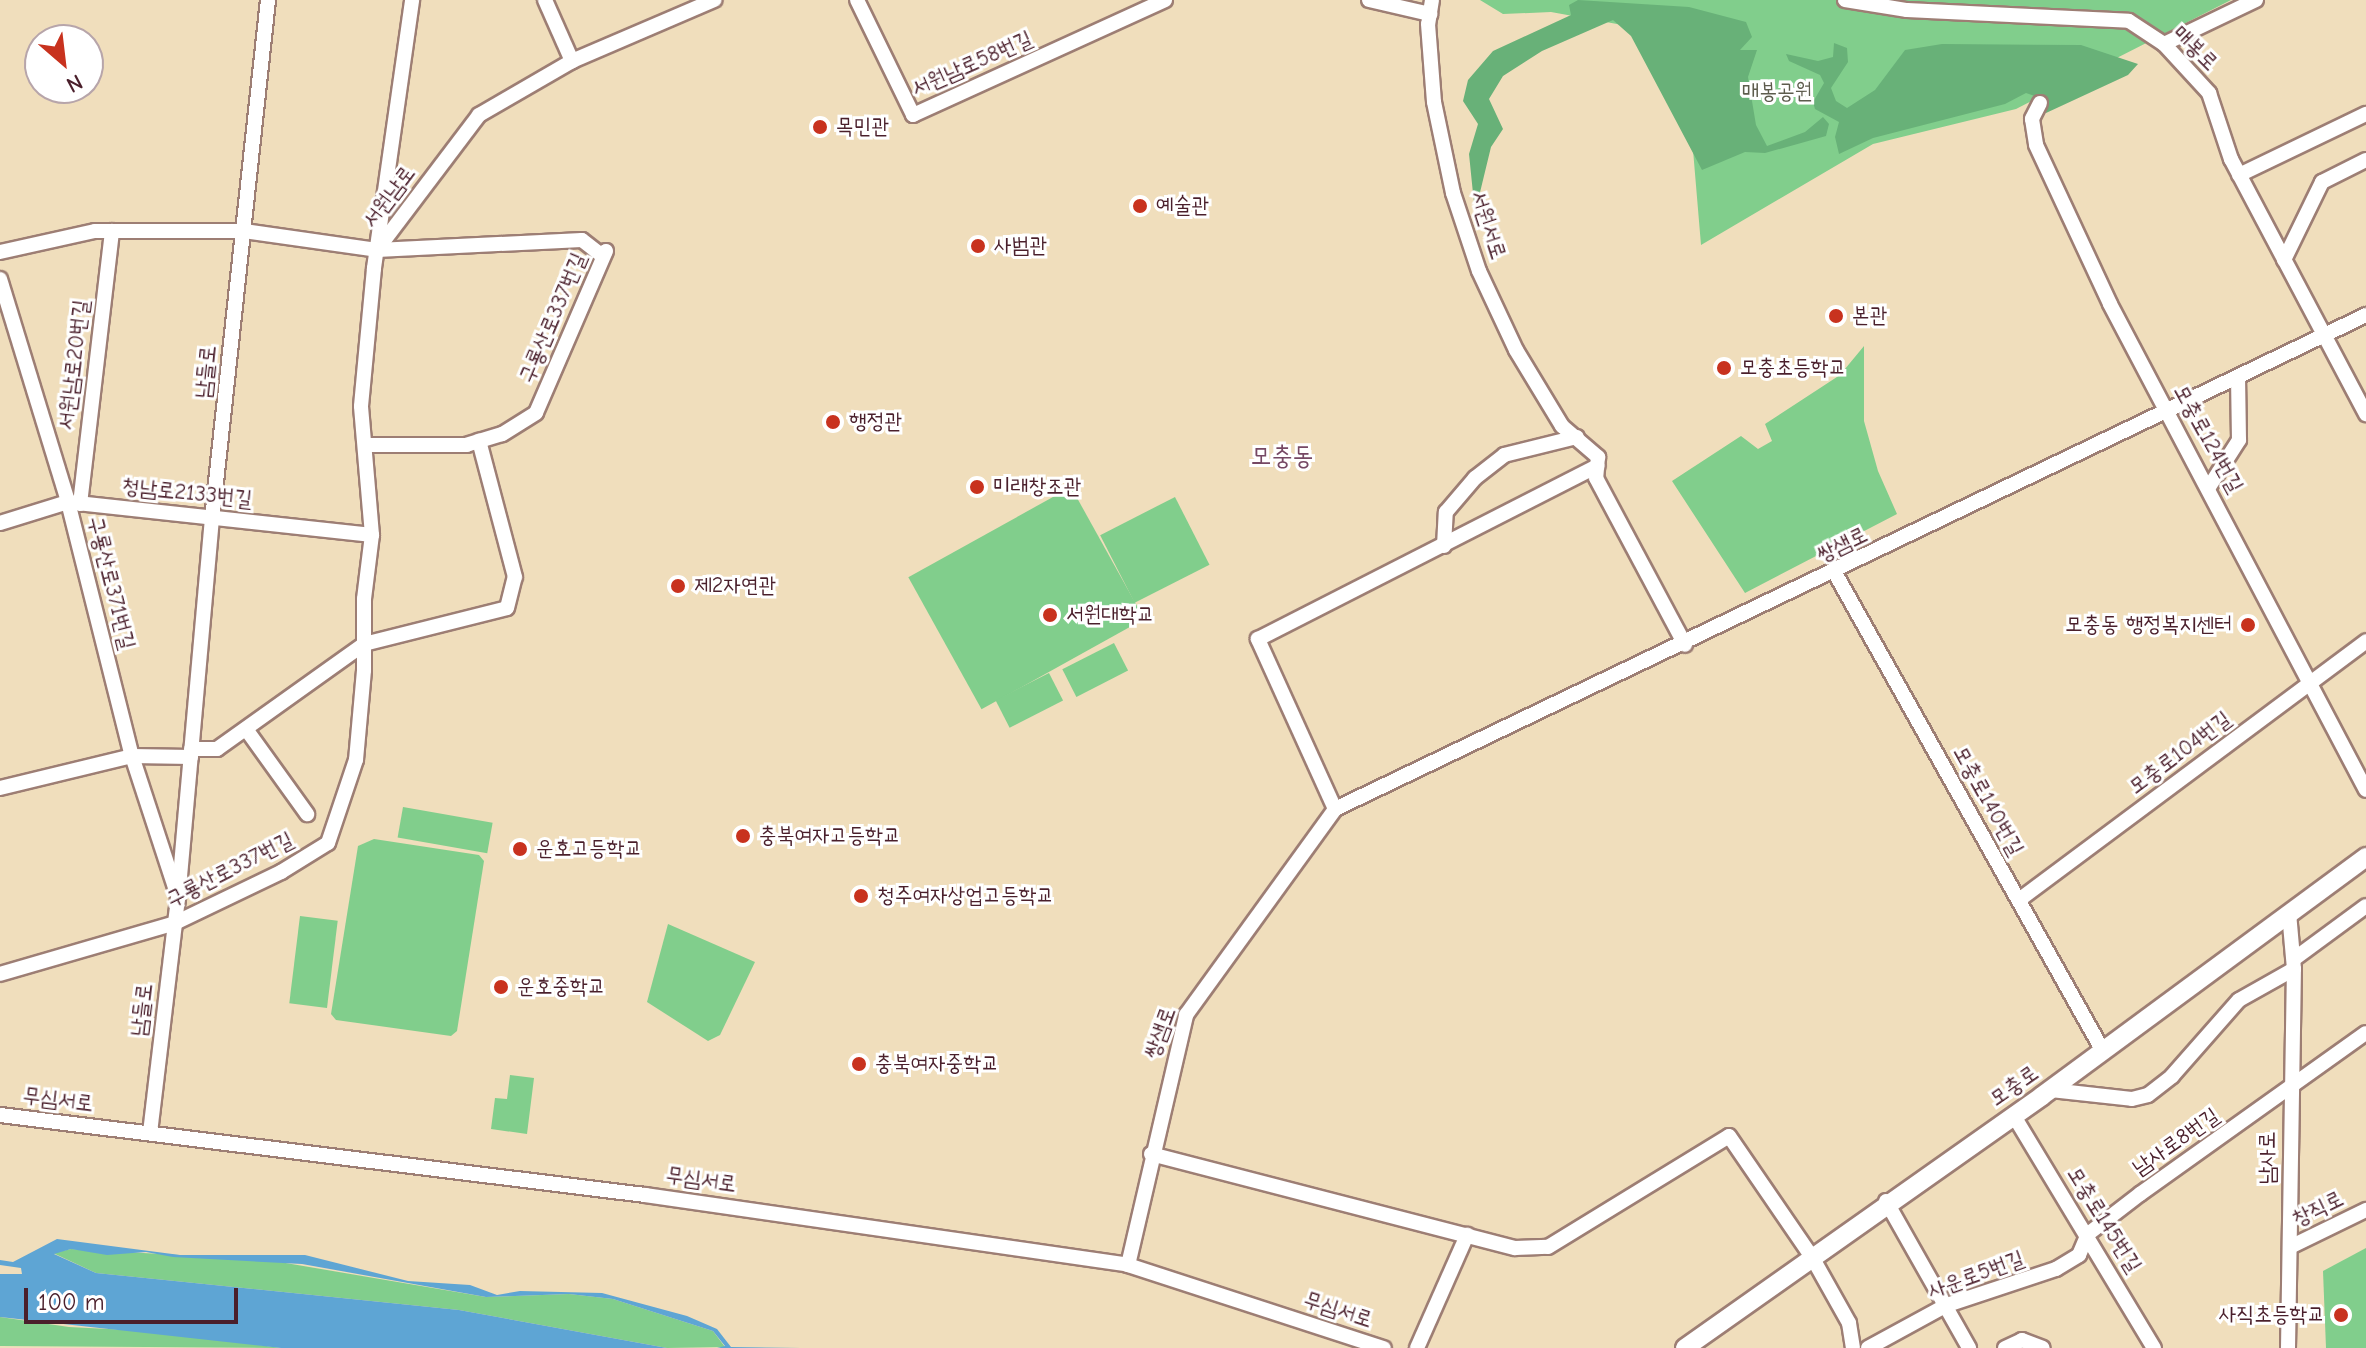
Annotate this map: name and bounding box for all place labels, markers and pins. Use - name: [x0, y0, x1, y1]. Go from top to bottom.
- place label: 목민관: [836, 114, 889, 140]
- marker: 목민관: [811, 118, 829, 136]
- place label: 예술관: [1156, 193, 1209, 219]
- marker: 예술관: [1131, 197, 1149, 215]
- place label: 사범관: [994, 233, 1047, 259]
- marker: 사범관: [969, 237, 987, 255]
- place label: 본관: [1852, 303, 1887, 329]
- marker: 본관: [1827, 307, 1845, 325]
- place label: 모충초등학교: [1740, 355, 1846, 381]
- marker: 모충초등학교: [1715, 359, 1733, 377]
- place label: 행정관: [849, 409, 902, 435]
- marker: 행정관: [824, 413, 842, 431]
- place label: 미래창조관: [993, 474, 1082, 500]
- marker: 미래창조관: [968, 478, 986, 496]
- place label: 제2자연관: [694, 573, 776, 599]
- marker: 제2자연관: [669, 577, 687, 595]
- place label: 서원대학교: [1066, 602, 1155, 628]
- marker: 서원대학교: [1041, 606, 1059, 624]
- place label: 모충동 행정복지센터: [2065, 612, 2232, 638]
- marker: 모충동 행정복지센터: [2239, 616, 2257, 634]
- place label: 충북여자고등학교: [759, 823, 901, 849]
- marker: 충북여자고등학교: [734, 827, 752, 845]
- place label: 운호고등학교: [536, 836, 642, 862]
- marker: 운호고등학교: [511, 840, 529, 858]
- place label: 청주여자상업고등학교: [877, 883, 1054, 909]
- marker: 청주여자상업고등학교: [852, 887, 870, 905]
- place label: 운호중학교: [517, 974, 606, 1000]
- marker: 운호중학교: [492, 978, 510, 996]
- place label: 충북여자중학교: [875, 1051, 999, 1077]
- marker: 충북여자중학교: [850, 1055, 868, 1073]
- place label: 사직초등학교: [2219, 1302, 2325, 1328]
- marker: 사직초등학교: [2332, 1306, 2350, 1324]

